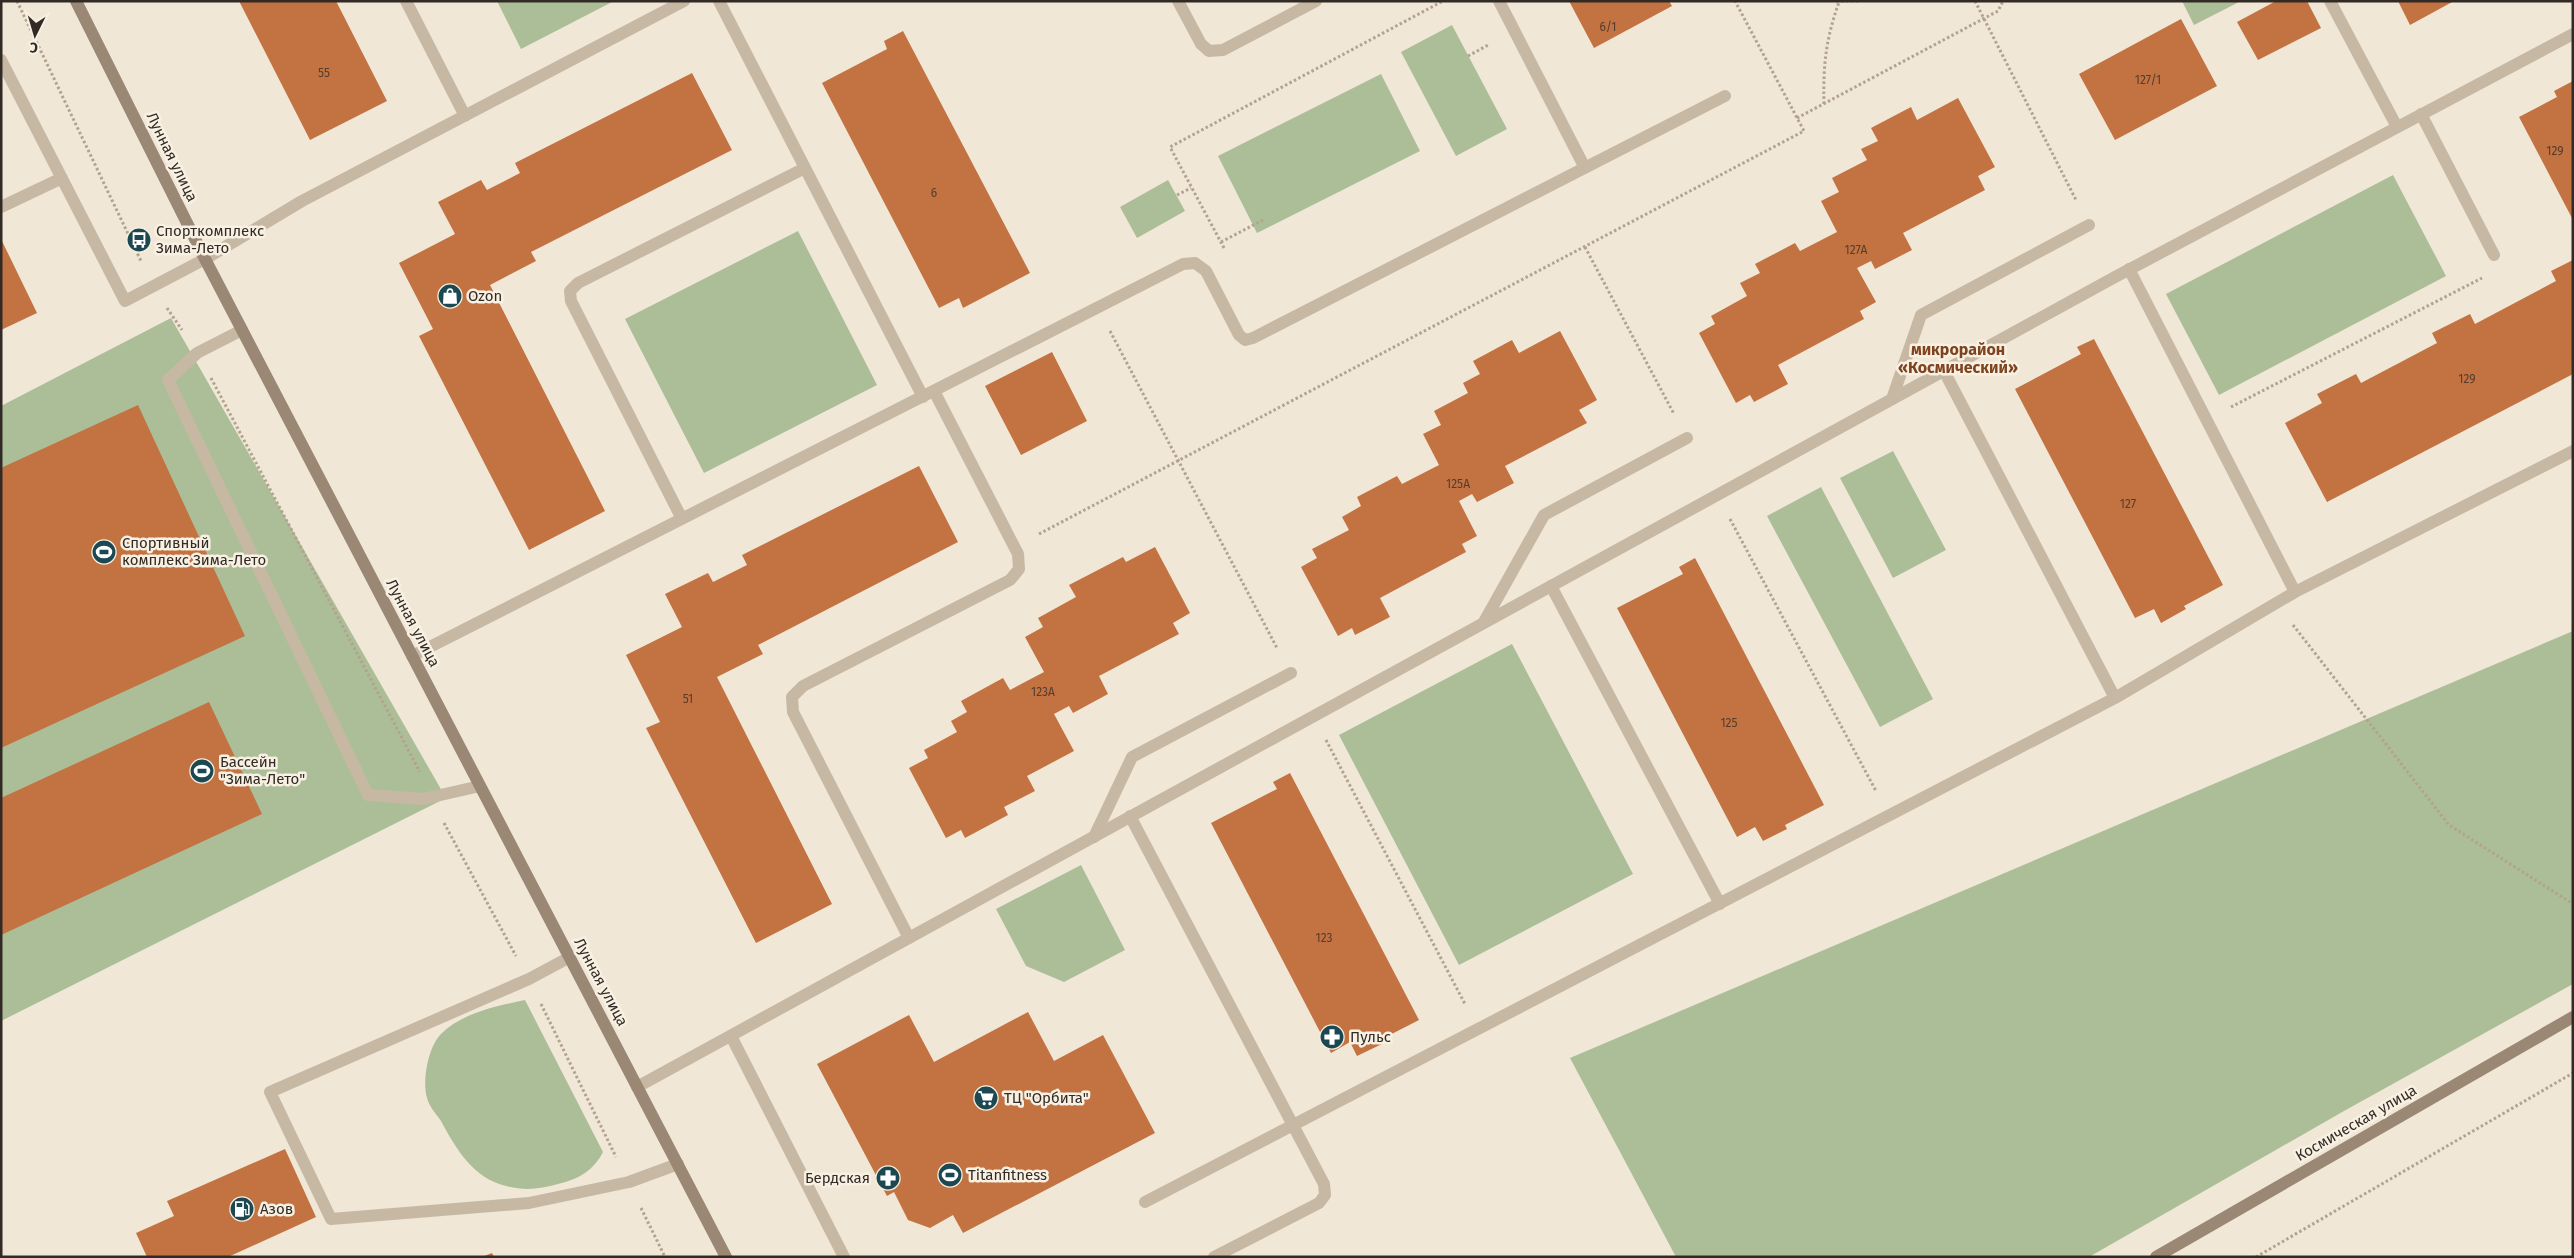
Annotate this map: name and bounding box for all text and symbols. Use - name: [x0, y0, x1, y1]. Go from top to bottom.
- north arrow: [10, 10, 60, 60]
- house number: 6/1: [1600, 20, 1616, 34]
- text: С: [29, 39, 39, 56]
- house number: 55: [318, 66, 330, 80]
- house number: 127/1: [2135, 73, 2161, 87]
- street label: Лунная улица: [143, 109, 201, 205]
- house number: 129: [2546, 144, 2564, 158]
- house number: 6: [931, 186, 937, 200]
- place label: Спорткомплекс Зима-Лето: [156, 222, 264, 257]
- bus stop icon: Спорткомплекс Зима-Лето: [126, 227, 152, 253]
- house number: 127А: [1845, 243, 1868, 257]
- shop icon: Ozon: [437, 283, 463, 309]
- place label: Ozon: [468, 287, 502, 305]
- district label: микрорайон «Космический»: [1898, 340, 2018, 377]
- house number: 129: [2458, 372, 2476, 386]
- house number: 125А: [1446, 477, 1470, 491]
- house number: 127: [2120, 497, 2136, 511]
- place label: Спортивный комплекс Зима-Лето: [122, 534, 266, 569]
- sports icon: Спортивный комплекс Зима-Лето: [91, 539, 117, 565]
- street label: Лунная улица: [382, 576, 444, 670]
- house number: 123А: [1031, 685, 1055, 699]
- house number: 51: [683, 692, 693, 706]
- house number: 125: [1720, 716, 1738, 730]
- place label: Бассейн "Зима-Лето": [220, 753, 305, 788]
- sports icon: Бассейн "Зима-Лето": [189, 758, 215, 784]
- house number: 123: [1315, 931, 1333, 945]
- street label: Лунная улица: [570, 935, 632, 1029]
- pharmacy icon: Пульс: [1319, 1024, 1345, 1050]
- place label: Пульс: [1350, 1028, 1391, 1046]
- street label: Космическая улица: [2292, 1081, 2420, 1165]
- supermarket icon: ТЦ "Орбита": [973, 1085, 999, 1111]
- place label: ТЦ "Орбита": [1004, 1089, 1089, 1107]
- sports icon: Titanfitness: [937, 1162, 963, 1188]
- pharmacy icon: Бердская: [875, 1165, 901, 1191]
- place label: Titanfitness: [968, 1166, 1047, 1184]
- place label: Бердская: [805, 1169, 870, 1187]
- fuel station icon: Азов: [229, 1196, 255, 1222]
- place label: Азов: [260, 1200, 293, 1218]

